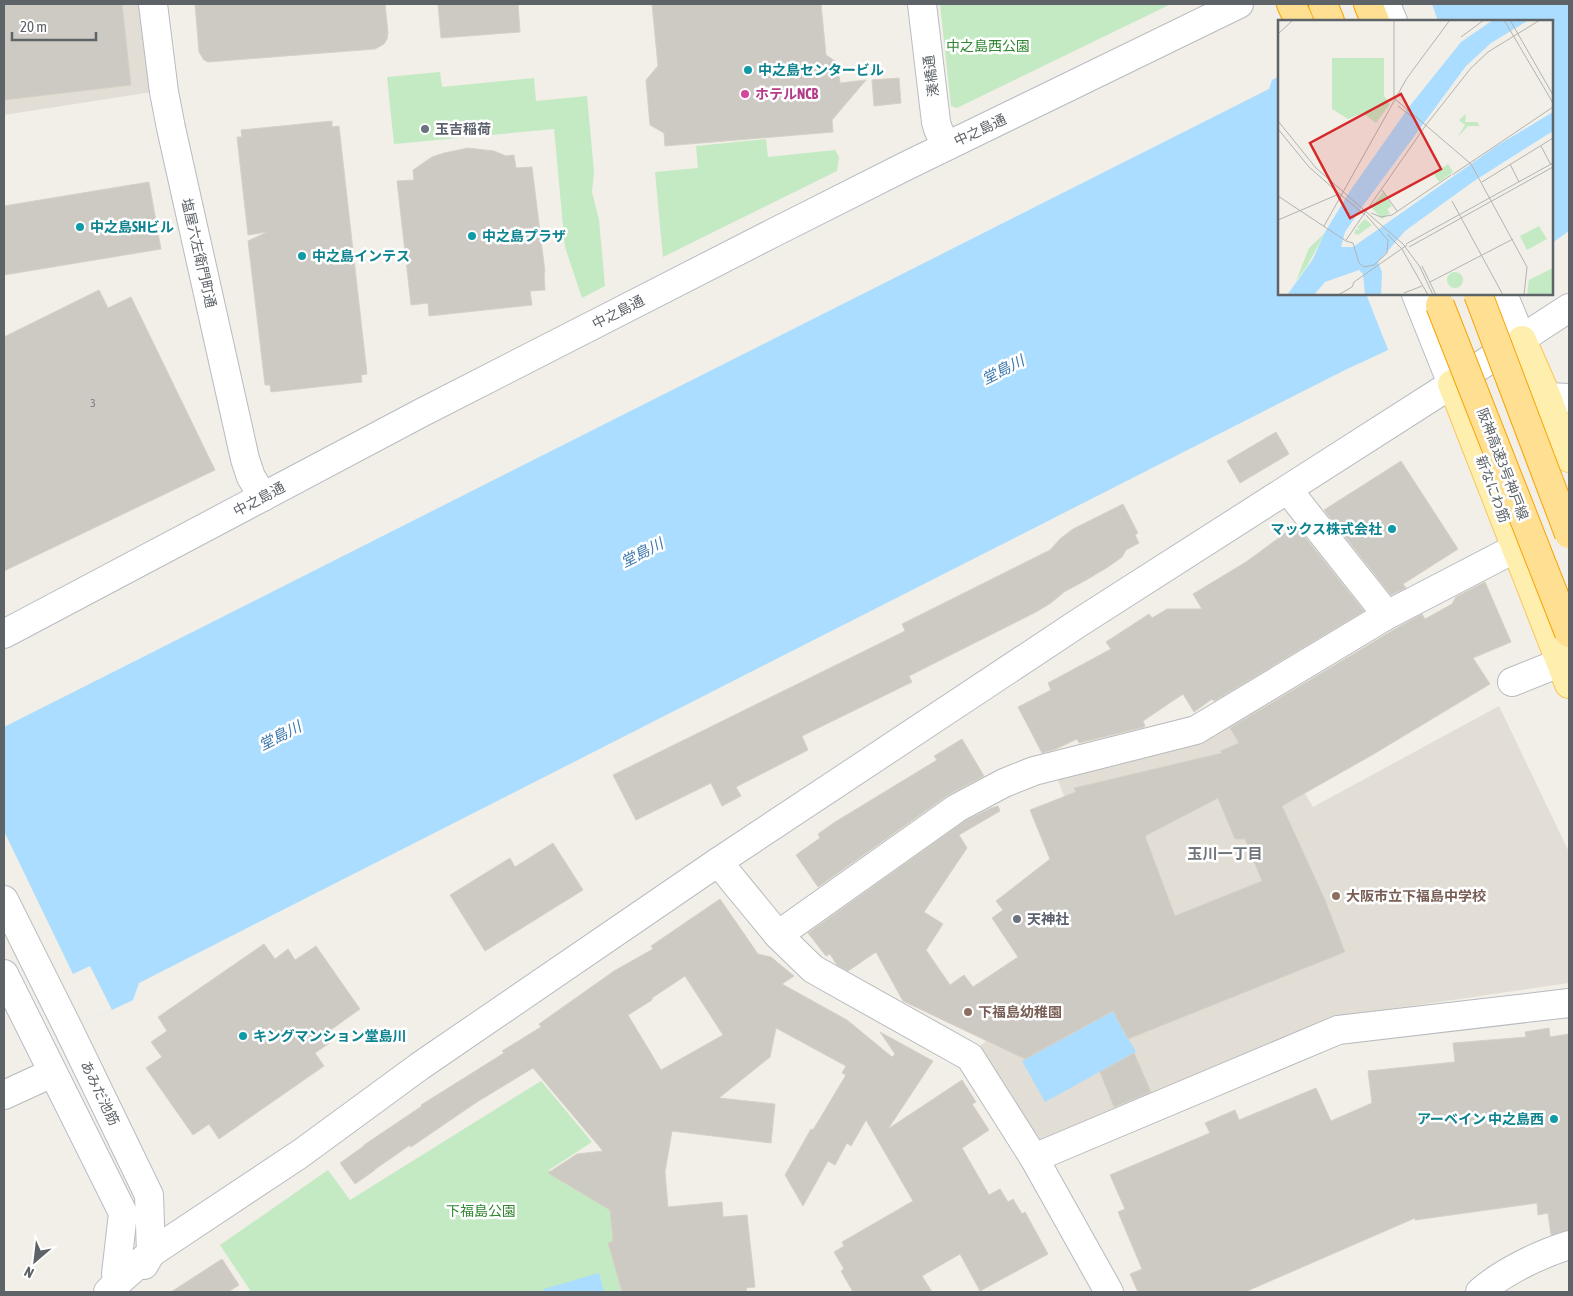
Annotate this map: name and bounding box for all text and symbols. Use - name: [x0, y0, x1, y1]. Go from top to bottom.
- scale bar: [12, 10, 96, 42]
- text: 20 m: [20, 18, 47, 35]
- inset map: [1278, 20, 1553, 295]
- park label: 中之島西公園: [946, 38, 1030, 54]
- street label: 湊橋通: [921, 54, 941, 98]
- place label: 中之島センタービル: [758, 62, 884, 78]
- marker: 中之島センタービル: [742, 64, 754, 76]
- place label: ホテルNCB: [755, 86, 819, 102]
- marker: ホテルNCB: [739, 88, 751, 100]
- street label: 中之島通: [951, 111, 1009, 149]
- place label: 玉吉稲荷: [435, 121, 491, 137]
- marker: 玉吉稲荷: [419, 123, 431, 135]
- street label: 塩屋六左衛門町通: [179, 197, 219, 309]
- place label: 中之島SHビル: [90, 219, 174, 235]
- marker: 中之島SHビル: [74, 221, 86, 233]
- place label: 中之島プラザ: [482, 228, 566, 244]
- marker: 中之島プラザ: [466, 230, 478, 242]
- place label: 中之島インテス: [312, 248, 410, 264]
- marker: 中之島インテス: [296, 250, 308, 262]
- street label: 中之島通: [589, 292, 647, 332]
- water label: 堂島川: [979, 351, 1028, 387]
- house number: 3: [90, 397, 96, 409]
- street label: 阪神高速3号神戸線: [1474, 406, 1532, 522]
- street label: 新なにわ筋: [1473, 453, 1513, 525]
- street label: 中之島通: [231, 479, 287, 519]
- place label: マックス株式会社: [1270, 521, 1382, 537]
- marker: マックス株式会社: [1386, 523, 1398, 535]
- water label: 堂島川: [618, 534, 667, 570]
- water label: 堂島川: [256, 717, 305, 753]
- district label: 玉川一丁目: [1187, 845, 1263, 862]
- place label: 大阪市立下福島中学校: [1346, 888, 1486, 904]
- marker: 大阪市立下福島中学校: [1330, 890, 1342, 902]
- place label: 天神社: [1027, 911, 1069, 927]
- marker: 天神社: [1011, 913, 1023, 925]
- place label: 下福島幼稚園: [978, 1004, 1062, 1020]
- marker: 下福島幼稚園: [962, 1006, 974, 1018]
- place label: キングマンション堂島川: [253, 1028, 407, 1044]
- marker: キングマンション堂島川: [237, 1030, 249, 1042]
- street label: あみだ池筋: [77, 1058, 123, 1128]
- place label: アーベイン 中之島西: [1417, 1111, 1544, 1127]
- marker: アーベイン 中之島西: [1548, 1113, 1560, 1125]
- park label: 下福島公園: [446, 1203, 516, 1219]
- north arrow: [10, 1236, 60, 1286]
- text: N: [21, 1263, 36, 1281]

